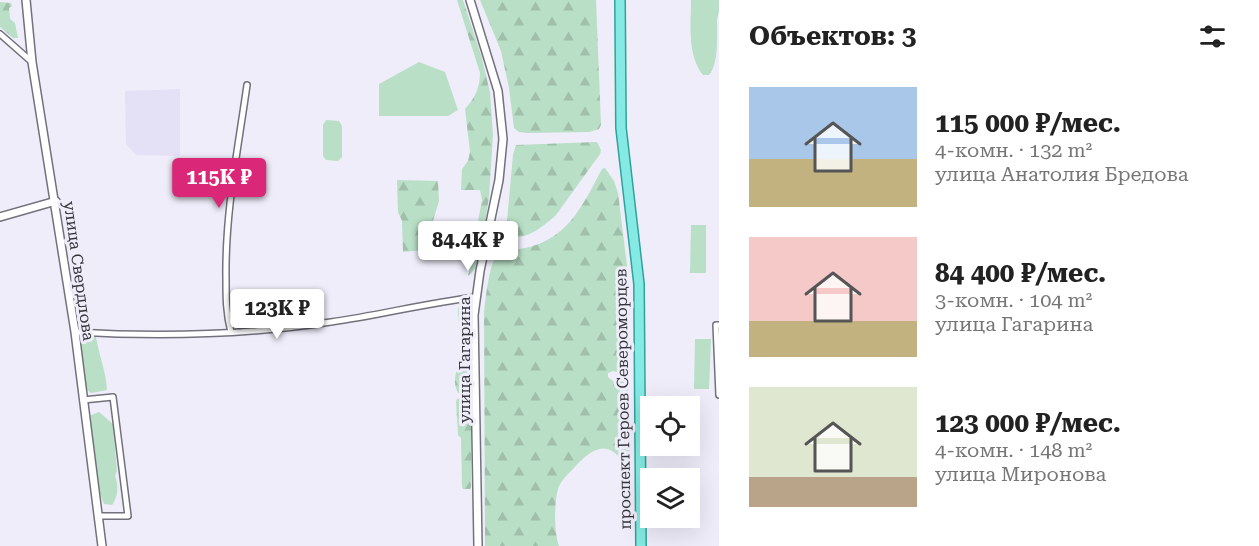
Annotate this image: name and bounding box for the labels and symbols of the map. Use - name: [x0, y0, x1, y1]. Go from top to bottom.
- pin: 115K ₽: [170, 158, 268, 209]
- street label: улица Свердлова: [60, 200, 98, 342]
- pin: 84.4K ₽: [413, 221, 523, 272]
- street label: проспект Героев Североморцев: [611, 268, 635, 530]
- pin: 123K ₽: [228, 289, 326, 340]
- street label: улица Гагарина: [455, 296, 474, 423]

